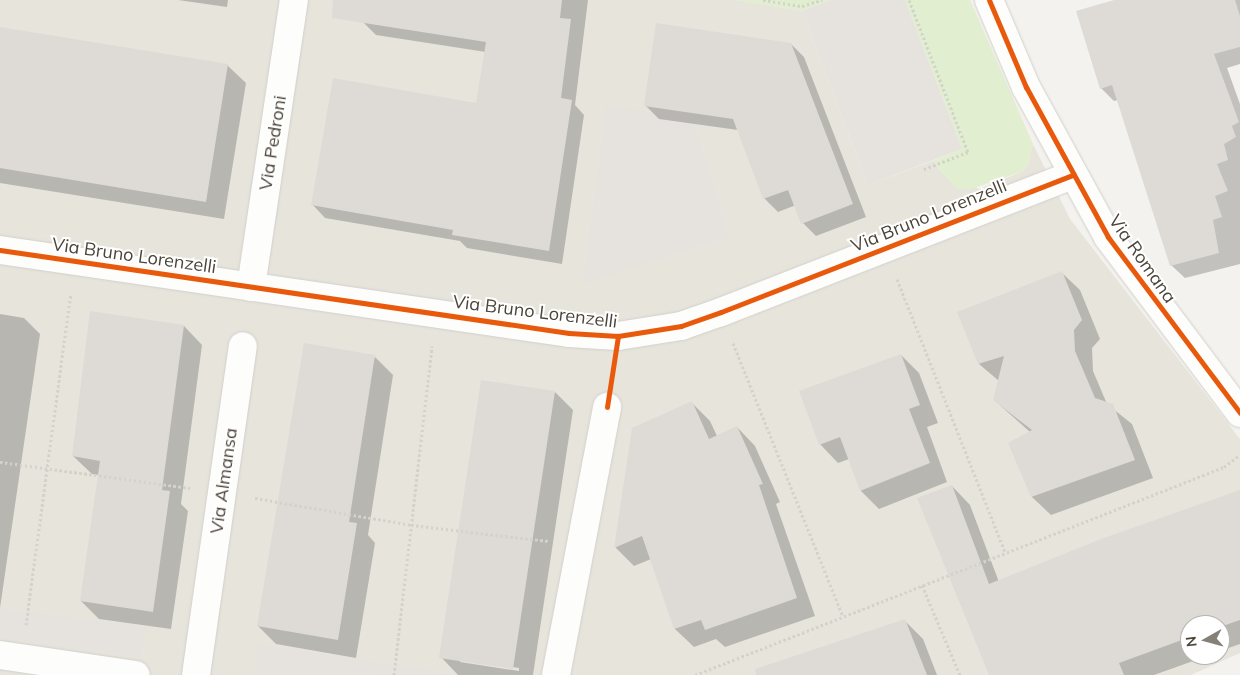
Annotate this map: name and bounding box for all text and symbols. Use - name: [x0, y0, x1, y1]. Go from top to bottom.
- street label: Via Pedroni: [255, 94, 291, 192]
- street label: Via Bruno Lorenzelli: [848, 175, 1010, 257]
- street label: Via Romana: [1104, 211, 1180, 307]
- street label: Via Bruno Lorenzelli: [51, 234, 217, 278]
- street label: Via Bruno Lorenzelli: [452, 291, 618, 333]
- street label: Via Almansa: [206, 427, 242, 535]
- north arrow: [1180, 615, 1230, 665]
- text: N: [1182, 635, 1201, 648]

